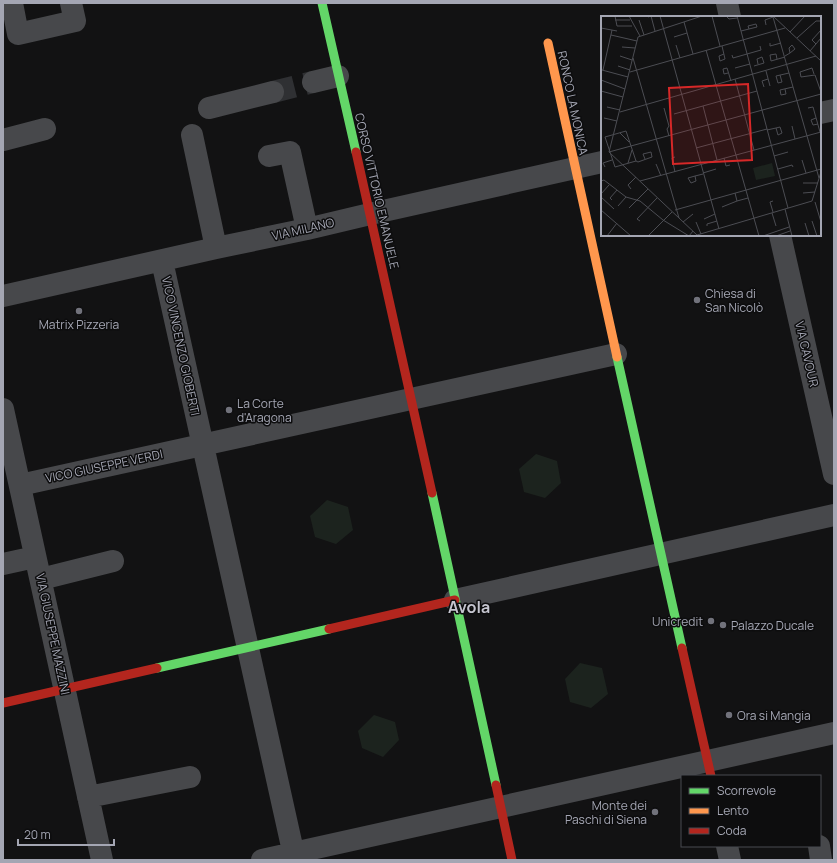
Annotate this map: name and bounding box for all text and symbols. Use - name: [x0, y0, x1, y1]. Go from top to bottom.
- inset map: [601, 16, 821, 236]
- street label: RONCO LA MONICA: [554, 49, 592, 157]
- street label: CORSO VITTORIO EMANUELE: [351, 111, 403, 271]
- street label: VIA MILANO: [270, 213, 336, 244]
- street label: VICO VINCENZO GIOBERTI: [158, 275, 204, 417]
- place label: Chiesa di San Nicolò: [705, 285, 763, 316]
- marker: Chiesa di San Nicolò: [692, 295, 702, 305]
- marker: Matrix Pizzeria: [74, 306, 84, 316]
- place label: Matrix Pizzeria: [39, 316, 119, 333]
- street label: VIA CAVOUR: [791, 320, 823, 389]
- place label: La Corte d'Aragona: [237, 395, 292, 426]
- marker: La Corte d'Aragona: [224, 405, 234, 415]
- street label: VICO GIUSEPPE VERDI: [44, 445, 164, 487]
- street label: VIA GIUSEPPE MAZZINI: [32, 572, 74, 696]
- district label: Avola: [448, 596, 490, 618]
- place label: Unicredit: [652, 613, 703, 630]
- marker: Unicredit: [706, 616, 716, 626]
- place label: Palazzo Ducale: [731, 617, 814, 634]
- marker: Palazzo Ducale: [718, 620, 728, 630]
- place label: Ora si Mangia: [737, 707, 811, 724]
- marker: Ora si Mangia: [724, 710, 734, 720]
- legend: [681, 775, 821, 847]
- text: Scorrevole: [717, 782, 776, 799]
- place label: Monte dei Paschi di Siena: [565, 797, 647, 828]
- text: Lento: [717, 802, 749, 819]
- marker: Monte dei Paschi di Siena: [650, 807, 660, 817]
- scale bar: [18, 821, 114, 847]
- text: Coda: [717, 822, 746, 839]
- text: 20 m: [24, 826, 51, 843]

